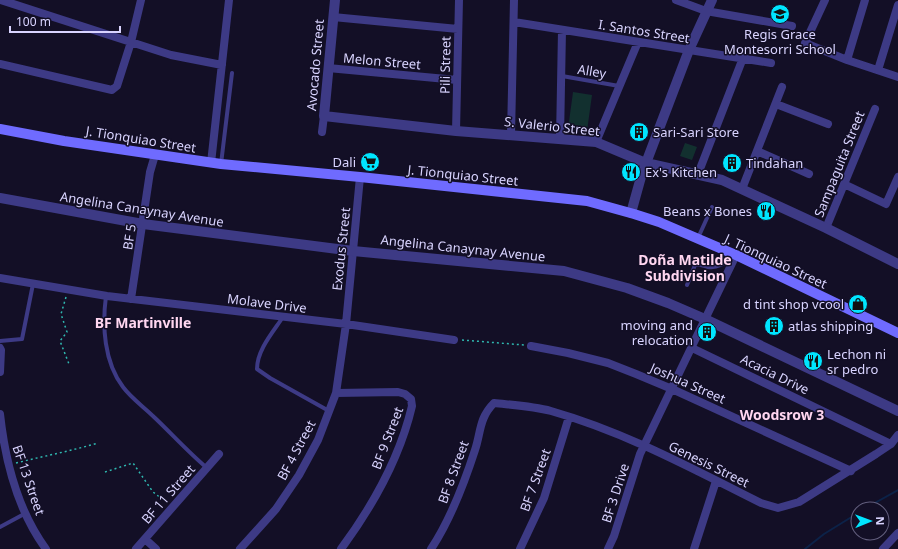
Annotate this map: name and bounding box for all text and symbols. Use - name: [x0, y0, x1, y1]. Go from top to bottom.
- school or university icon: Regis Grace Montesorri School: [769, 3, 791, 25]
- scale bar: [10, 8, 120, 34]
- text: 100 m: [16, 13, 51, 30]
- street label: I. Santos Street: [597, 15, 691, 47]
- street label: Avocado Street: [302, 18, 328, 112]
- place label: Regis Grace Montesorri School: [724, 25, 836, 58]
- street label: Pili Street: [435, 36, 455, 94]
- street label: Melon Street: [342, 49, 422, 73]
- street label: Alley: [576, 60, 608, 82]
- street label: Sampaguita Street: [810, 108, 869, 220]
- street label: S. Valerio Street: [503, 112, 601, 140]
- street label: J. Tionquiao Street: [83, 121, 198, 157]
- building icon: Sari-Sari Store: [628, 121, 650, 143]
- place label: Sari-Sari Store: [653, 123, 739, 141]
- supermarket icon: Dali: [359, 151, 381, 173]
- building icon: Tindahan: [721, 152, 743, 174]
- place label: Dali: [333, 153, 356, 171]
- place label: Tindahan: [746, 154, 803, 172]
- street label: J. Tionquiao Street: [405, 160, 519, 190]
- restaurant icon: Ex's Kitchen: [620, 161, 642, 183]
- place label: Ex's Kitchen: [645, 163, 717, 181]
- street label: Angelina Canaynay Avenue: [59, 187, 225, 231]
- restaurant icon: Beans x Bones: [755, 200, 777, 222]
- place label: Beans x Bones: [663, 202, 752, 220]
- street label: Exodus Street: [328, 206, 354, 292]
- street label: BF 5: [118, 223, 140, 251]
- street label: J. Tionquiao Street: [720, 229, 830, 293]
- street label: Angelina Canaynay Avenue: [380, 230, 546, 266]
- district label: Doña Matilde Subdivision: [638, 250, 732, 285]
- street label: Molave Drive: [226, 289, 308, 317]
- shop icon: d tint shop vcool: [847, 293, 869, 315]
- place label: d tint shop vcool: [743, 295, 844, 313]
- district label: BF Martinville: [95, 313, 191, 332]
- building icon: atlas shipping: [763, 315, 785, 337]
- place label: moving and relocation: [621, 316, 693, 349]
- place label: atlas shipping: [788, 317, 873, 335]
- building icon: moving and relocation: [696, 321, 718, 343]
- place label: Lechon ni sr pedro: [827, 345, 886, 378]
- street label: Acacia Drive: [738, 350, 812, 398]
- restaurant icon: Lechon ni sr pedro: [802, 350, 824, 372]
- street label: Joshua Street: [646, 358, 729, 408]
- street label: BF 9 Street: [367, 404, 407, 472]
- district label: Woodsrow 3: [740, 405, 824, 424]
- street label: BF 4 Street: [273, 417, 320, 483]
- street label: Genesis Street: [666, 437, 753, 491]
- street label: BF 8 Street: [433, 438, 473, 506]
- street label: BF 13 Street: [9, 442, 50, 518]
- street label: BF 7 Street: [515, 446, 555, 514]
- street label: BF 11 Street: [137, 460, 199, 528]
- street label: BF 3 Drive: [597, 461, 633, 525]
- north arrow: [850, 501, 890, 541]
- text: N: [873, 516, 888, 525]

